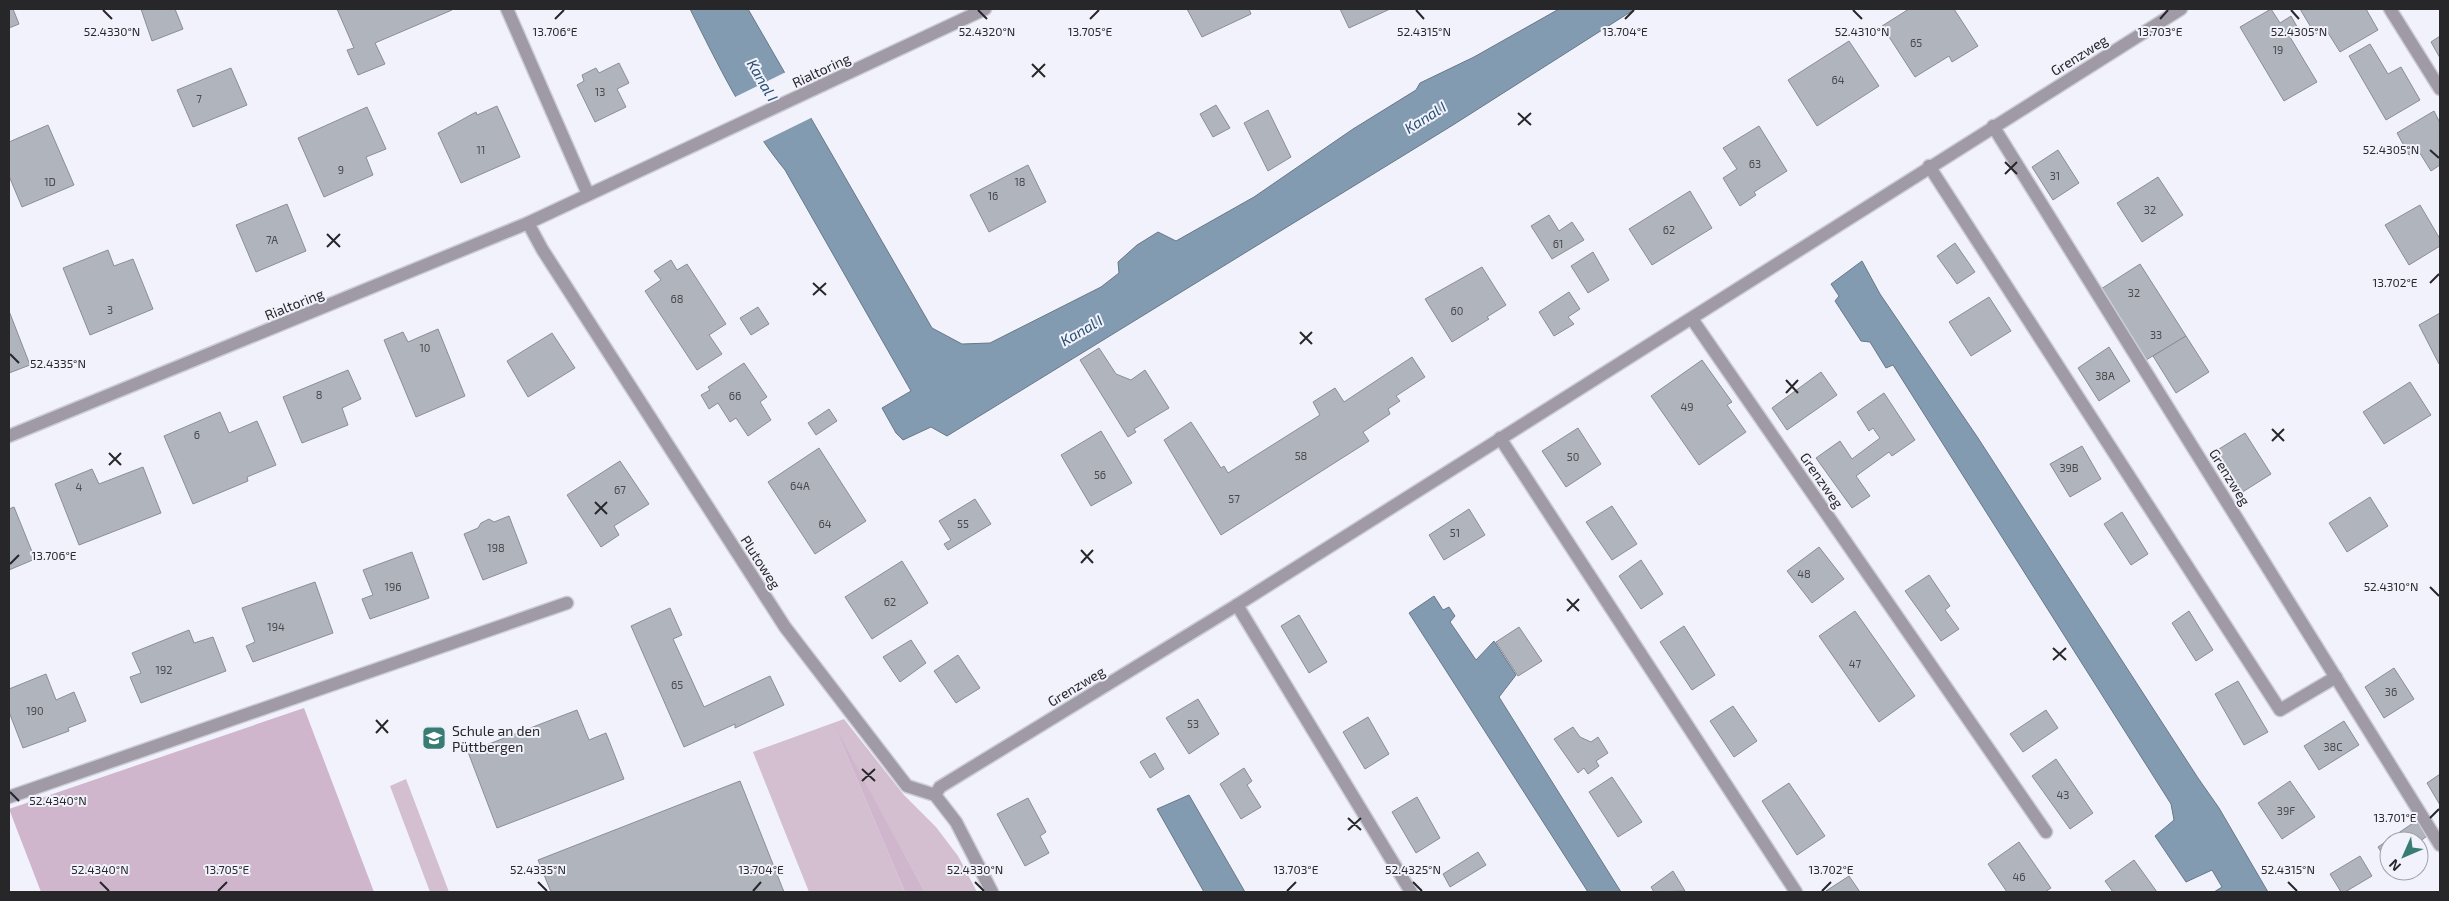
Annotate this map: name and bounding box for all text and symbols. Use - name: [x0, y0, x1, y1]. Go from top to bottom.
- text: 52.4330°N: [84, 24, 140, 38]
- text: 13.706°E: [532, 24, 578, 38]
- text: 52.4320°N: [959, 24, 1015, 38]
- text: 13.705°E: [1068, 24, 1113, 38]
- text: 52.4315°N: [1397, 24, 1451, 38]
- text: 13.704°E: [1602, 24, 1648, 38]
- text: 52.4310°N: [1835, 24, 1889, 38]
- text: 13.703°E: [2138, 24, 2183, 38]
- text: 52.4305°N: [2271, 24, 2327, 38]
- street label: Grenzweg: [2047, 31, 2111, 79]
- house number: 65: [1910, 36, 1922, 49]
- house number: 19: [2273, 43, 2283, 56]
- street label: Rialtoring: [789, 49, 853, 91]
- water label: Kanal I: [744, 56, 782, 104]
- house number: 64: [1831, 73, 1845, 86]
- house number: 13: [595, 85, 605, 98]
- house number: 7: [196, 92, 202, 105]
- water label: Kanal I: [1401, 97, 1449, 137]
- text: 52.4305°N: [2363, 142, 2419, 156]
- house number: 11: [477, 143, 485, 156]
- house number: 63: [1749, 157, 1761, 170]
- house number: 9: [338, 163, 344, 176]
- house number: 31: [2050, 169, 2060, 182]
- house number: 1D: [44, 175, 56, 188]
- house number: 18: [1014, 175, 1026, 188]
- house number: 16: [988, 189, 998, 202]
- house number: 32: [2144, 203, 2156, 216]
- house number: 62: [1663, 223, 1675, 236]
- house number: 7A: [266, 233, 278, 246]
- house number: 61: [1553, 237, 1563, 250]
- text: 13.702°E: [2373, 275, 2418, 289]
- street label: Rialtoring: [262, 284, 326, 324]
- house number: 32: [2128, 286, 2140, 299]
- house number: 68: [671, 292, 683, 305]
- house number: 3: [107, 303, 113, 316]
- house number: 60: [1451, 304, 1463, 317]
- water label: Kanal I: [1057, 311, 1105, 349]
- house number: 33: [2150, 328, 2162, 341]
- house number: 10: [419, 341, 431, 354]
- text: 52.4335°N: [30, 356, 86, 370]
- house number: 38A: [2095, 369, 2115, 382]
- house number: 8: [316, 388, 322, 401]
- house number: 66: [729, 389, 741, 402]
- house number: 49: [1680, 400, 1694, 413]
- house number: 6: [194, 428, 200, 441]
- street label: Grenzweg: [2206, 445, 2254, 509]
- house number: 58: [1295, 449, 1307, 462]
- street label: Grenzweg: [1797, 449, 1847, 511]
- house number: 50: [1567, 450, 1579, 463]
- house number: 39B: [2059, 461, 2079, 474]
- house number: 56: [1094, 468, 1106, 481]
- house number: 64A: [790, 479, 810, 492]
- house number: 4: [76, 480, 83, 493]
- house number: 67: [614, 483, 626, 496]
- house number: 57: [1228, 492, 1240, 505]
- house number: 64: [818, 517, 832, 530]
- house number: 55: [957, 517, 969, 530]
- house number: 51: [1450, 526, 1460, 539]
- street label: Plutoweg: [737, 532, 785, 592]
- house number: 198: [487, 541, 505, 554]
- text: 13.706°E: [31, 548, 77, 562]
- house number: 48: [1797, 567, 1811, 580]
- text: 52.4310°N: [2364, 579, 2418, 593]
- house number: 196: [385, 580, 401, 593]
- house number: 62: [884, 595, 896, 608]
- house number: 194: [267, 620, 285, 633]
- house number: 47: [1849, 657, 1862, 670]
- street label: Grenzweg: [1044, 662, 1108, 710]
- house number: 192: [156, 663, 172, 676]
- house number: 65: [671, 678, 683, 691]
- house number: 36: [2385, 685, 2397, 698]
- house number: 190: [26, 704, 44, 717]
- house number: 53: [1187, 717, 1199, 730]
- place label: Schule an den Püttbergen: [452, 722, 540, 755]
- school or university icon: Schule an den Püttbergen: [421, 725, 447, 751]
- house number: 38C: [2323, 740, 2343, 753]
- house number: 43: [2057, 788, 2069, 801]
- text: 52.4340°N: [29, 793, 87, 807]
- house number: 39F: [2277, 804, 2295, 817]
- text: 13.701°E: [2374, 810, 2417, 824]
- north arrow: [2379, 831, 2429, 881]
- text: N: [2385, 856, 2404, 875]
- text: 52.4340°N: [71, 862, 129, 876]
- text: 13.705°E: [205, 862, 250, 876]
- text: 52.4335°N: [510, 862, 566, 876]
- text: 13.704°E: [738, 862, 784, 876]
- text: 52.4330°N: [947, 862, 1003, 876]
- text: 13.703°E: [1274, 862, 1319, 876]
- text: 52.4325°N: [1385, 862, 1441, 876]
- text: 13.702°E: [1809, 862, 1854, 876]
- text: 52.4315°N: [2261, 862, 2315, 876]
- house number: 46: [2012, 870, 2026, 883]

